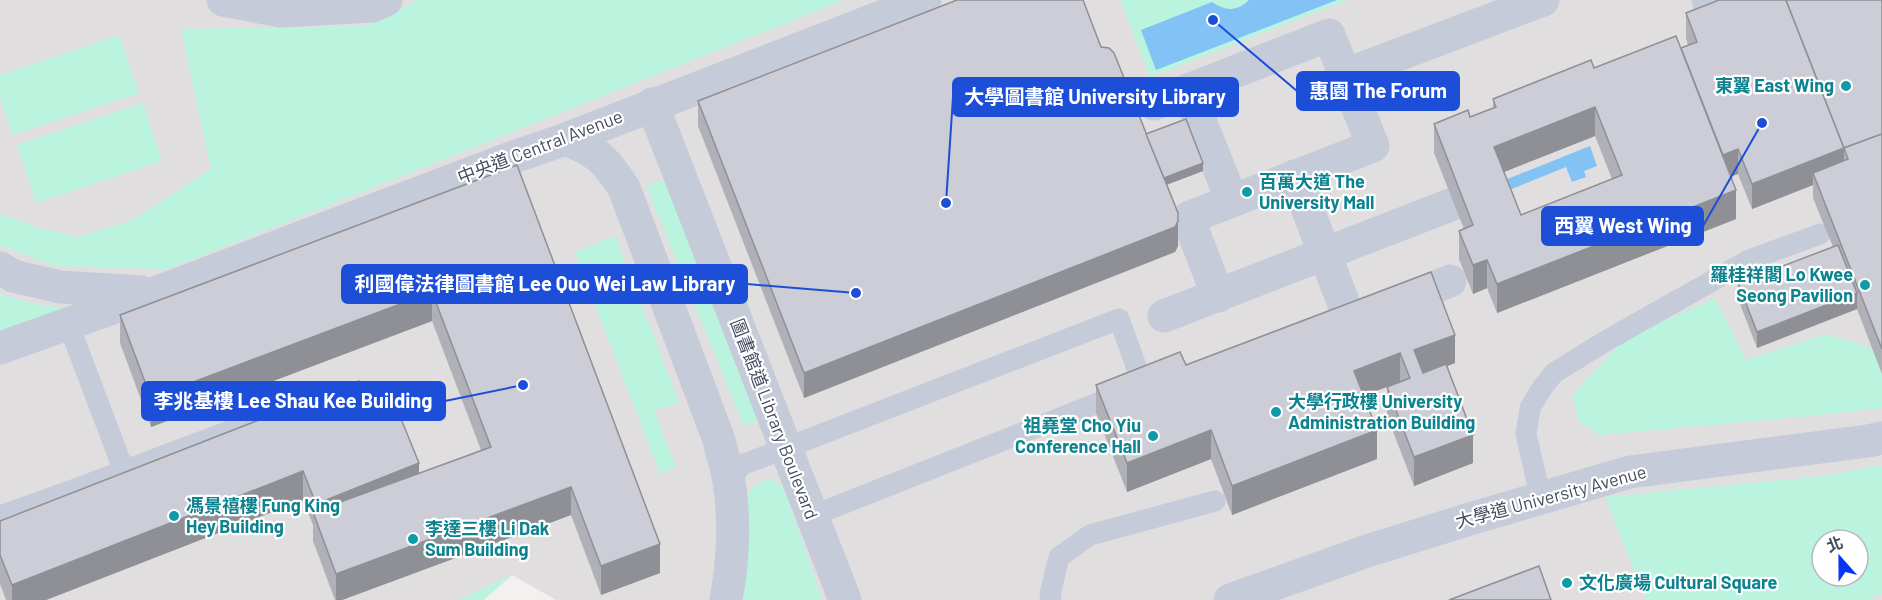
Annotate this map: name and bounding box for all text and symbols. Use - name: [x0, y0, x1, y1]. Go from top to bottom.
- callout: 惠園 The Forum: [1297, 72, 1459, 110]
- place label: 東翼 East Wing: [1715, 74, 1834, 96]
- callout: 大學圖書館 University Library: [953, 78, 1238, 116]
- text: 惠園 The Forum: [1309, 78, 1447, 102]
- marker: 東翼 East Wing: [1839, 79, 1853, 93]
- text: 大學圖書館 University Library: [964, 84, 1226, 108]
- street label: 中央道 Central Avenue: [454, 104, 625, 188]
- place label: 百萬大道 The University Mall: [1259, 170, 1374, 213]
- marker: 百萬大道 The University Mall: [1240, 185, 1254, 199]
- callout: 西翼 West Wing: [1542, 207, 1703, 245]
- text: 西翼 West Wing: [1554, 213, 1692, 237]
- place label: 羅桂祥閣 Lo Kwee Seong Pavilion: [1710, 263, 1853, 306]
- callout: 利國偉法律圖書館 Lee Quo Wei Law Library: [342, 265, 747, 303]
- text: 利國偉法律圖書館 Lee Quo Wei Law Library: [355, 271, 735, 295]
- marker: 羅桂祥閣 Lo Kwee Seong Pavilion: [1858, 278, 1872, 292]
- street label: 圖書館道 Library Boulevard: [726, 315, 823, 522]
- callout: 李兆基樓 Lee Shau Kee Building: [142, 382, 445, 420]
- text: 李兆基樓 Lee Shau Kee Building: [154, 388, 432, 412]
- place label: 大學行政樓 University Administration Building: [1288, 390, 1475, 433]
- marker: 大學行政樓 University Administration Building: [1269, 405, 1283, 419]
- place label: 祖堯堂 Cho Yiu Conference Hall: [1015, 414, 1141, 457]
- marker: 祖堯堂 Cho Yiu Conference Hall: [1146, 429, 1160, 443]
- street label: 大學道 University Avenue: [1453, 460, 1649, 532]
- place label: 馮景禧樓 Fung King Hey Building: [186, 494, 340, 537]
- marker: 馮景禧樓 Fung King Hey Building: [167, 509, 181, 523]
- place label: 李達三樓 Li Dak Sum Building: [425, 517, 550, 560]
- north arrow: [1810, 528, 1870, 588]
- marker: 李達三樓 Li Dak Sum Building: [406, 532, 420, 546]
- text: 北: [1824, 532, 1845, 555]
- place label: 文化廣場 Cultural Square: [1579, 571, 1778, 593]
- marker: 文化廣場 Cultural Square: [1560, 576, 1574, 590]

